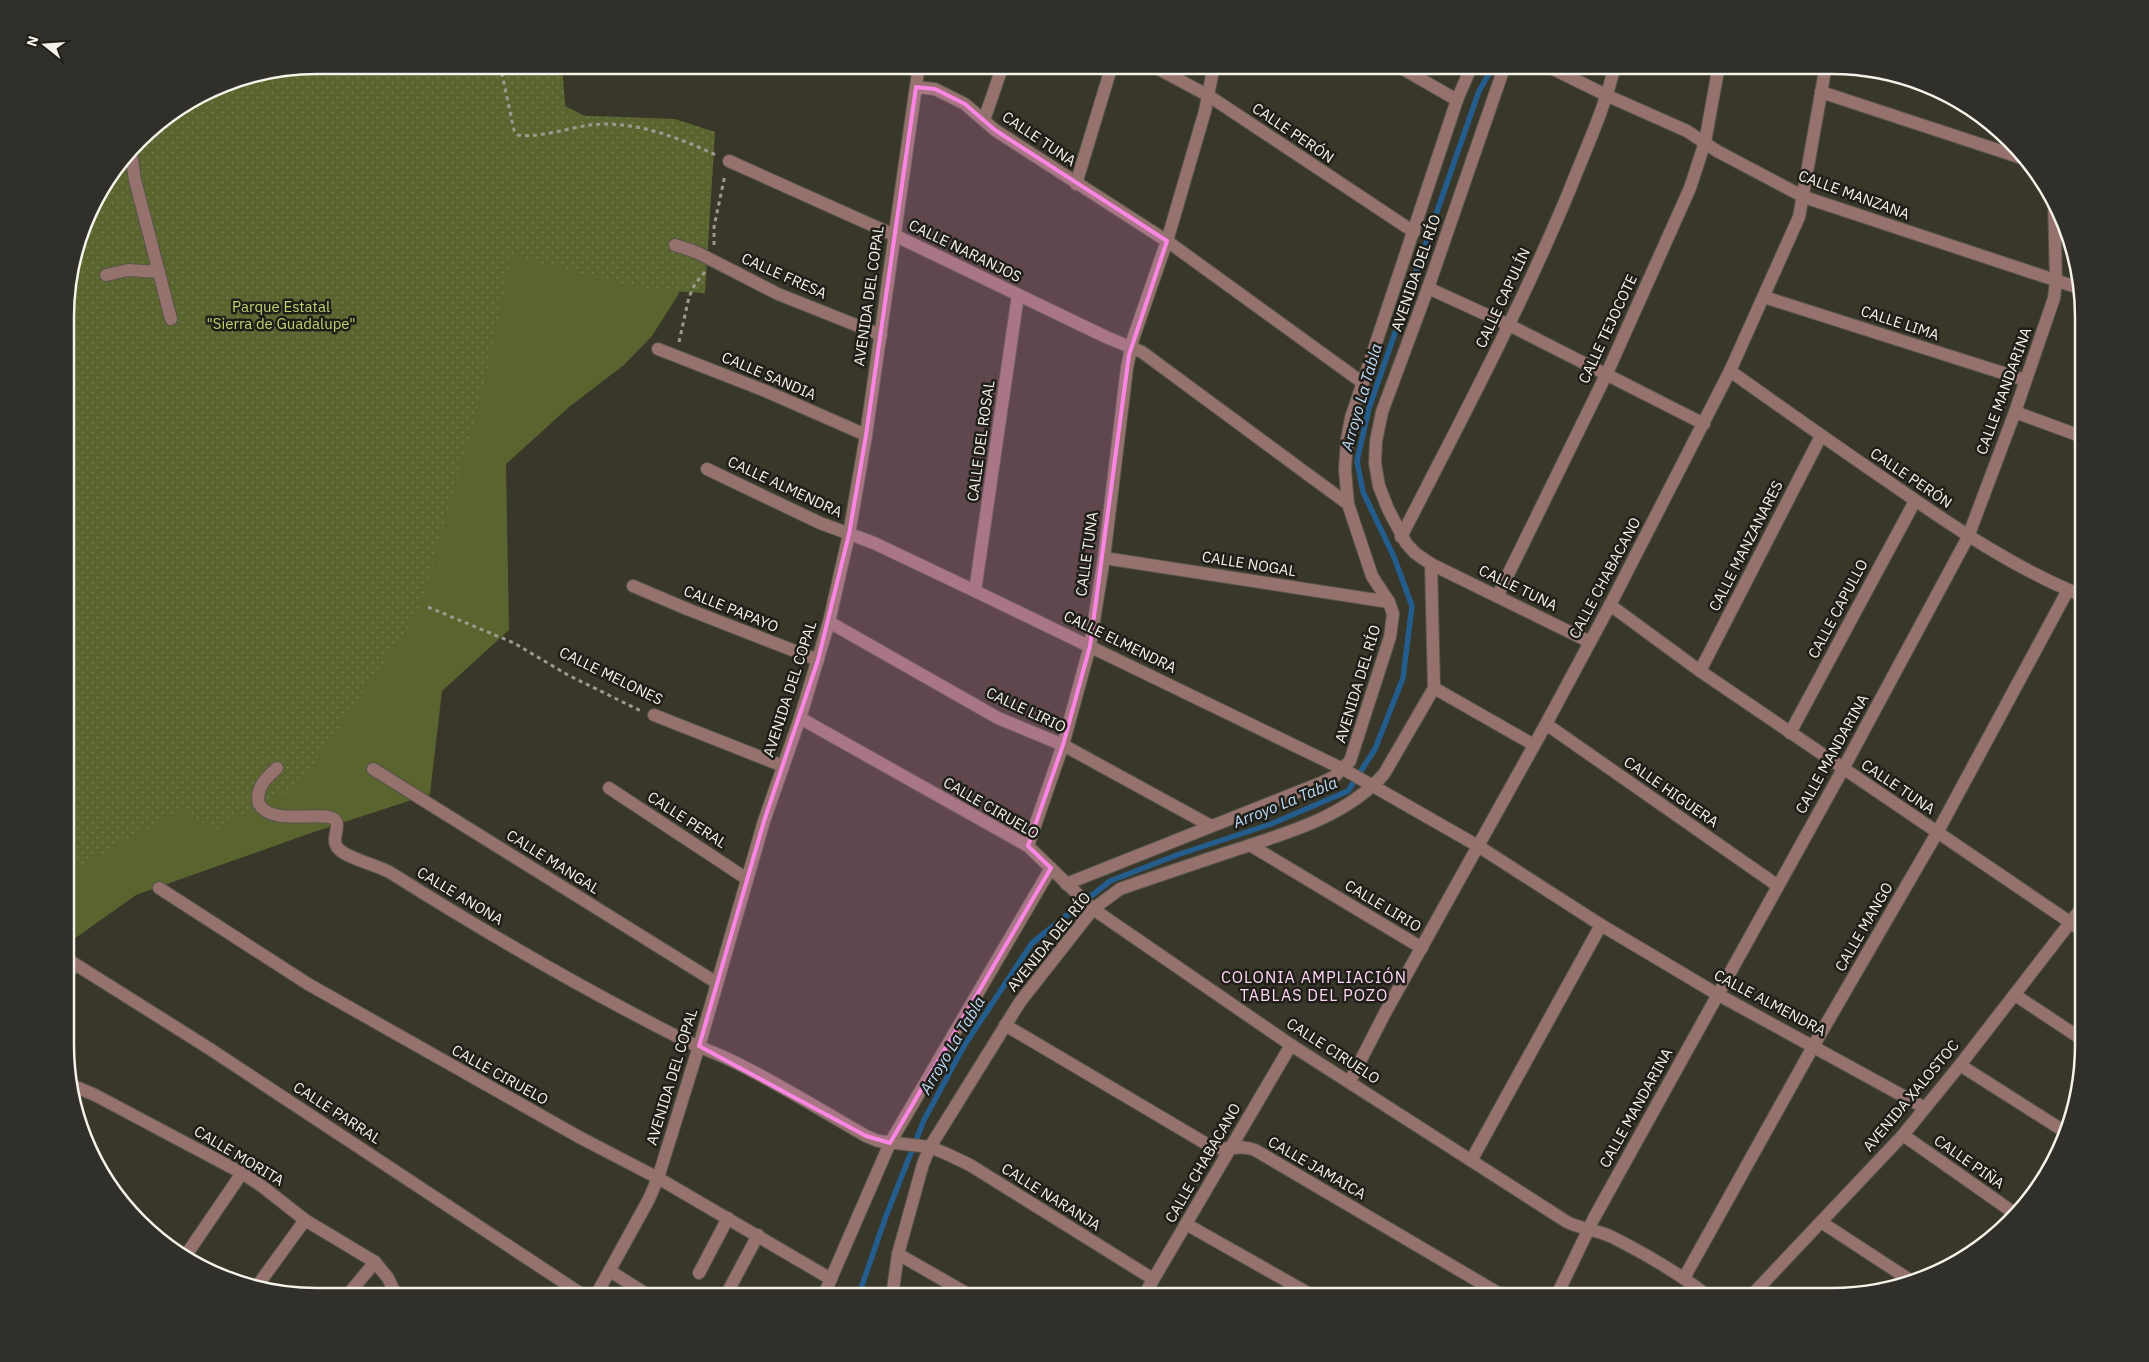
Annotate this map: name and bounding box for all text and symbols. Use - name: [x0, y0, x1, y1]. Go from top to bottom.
- north arrow: [20, 20, 70, 70]
- text: N: [22, 34, 43, 49]
- street label: CALLE PERÓN: [1249, 98, 1338, 167]
- street label: CALLE TUNA: [999, 107, 1080, 171]
- street label: CALLE MANZANA: [1796, 166, 1913, 224]
- street label: AVENIDA DEL RÍO: [1387, 212, 1444, 334]
- street label: CALLE NARANJOS: [906, 215, 1025, 286]
- street label: AVENIDA DEL COPAL: [849, 224, 888, 367]
- street label: CALLE CAPULÍN: [1471, 245, 1534, 351]
- street label: CALLE FRESA: [739, 248, 830, 303]
- street label: CALLE TEJOCOTE: [1574, 271, 1641, 386]
- park label: Parque Estatal "Sierra de Guadalupe": [206, 297, 356, 333]
- street label: CALLE LIMA: [1858, 301, 1942, 344]
- street label: CALLE MANDARINA: [1972, 324, 2035, 457]
- water label: Arroyo La Tabla: [1336, 341, 1386, 454]
- street label: CALLE SANDIA: [719, 347, 820, 404]
- street label: CALLE DEL ROSAL: [963, 379, 998, 503]
- street label: CALLE PERÓN: [1867, 443, 1956, 512]
- street label: CALLE ALMENDRA: [725, 452, 846, 522]
- street label: CALLE MANZANARES: [1704, 477, 1787, 614]
- street label: CALLE TUNA: [1071, 510, 1102, 597]
- street label: CALLE CHABACANO: [1564, 514, 1645, 642]
- street label: CALLE NOGAL: [1201, 547, 1298, 580]
- street label: CALLE CAPULLO: [1803, 556, 1872, 662]
- street label: CALLE TUNA: [1476, 560, 1561, 615]
- street label: CALLE PAPAYO: [681, 581, 781, 636]
- street label: CALLE ELMENDRA: [1061, 606, 1180, 677]
- street label: AVENIDA DEL COPAL: [759, 618, 821, 759]
- street label: AVENIDA DEL RÍO: [1331, 622, 1385, 745]
- street label: CALLE MELONES: [556, 642, 666, 709]
- street label: CALLE LIRIO: [983, 683, 1069, 736]
- street label: CALLE MANDARINA: [1791, 690, 1873, 817]
- street label: CALLE HIGUERA: [1620, 752, 1723, 832]
- street label: CALLE TUNA: [1858, 755, 1939, 819]
- street label: CALLE CIRUELO: [940, 772, 1043, 843]
- water label: Arroyo La Tabla: [1229, 772, 1340, 832]
- street label: CALLE PERAL: [644, 787, 731, 853]
- street label: CALLE MANGAL: [503, 825, 604, 898]
- street label: CALLE ANONA: [414, 862, 507, 929]
- street label: CALLE LIRIO: [1342, 875, 1425, 936]
- street label: CALLE MANGO: [1830, 879, 1897, 975]
- street label: AVENIDA DEL RÍO: [1003, 888, 1095, 995]
- street label: CALLE ALMENDRA: [1711, 965, 1830, 1040]
- district label: COLONIA AMPLIACIÓN TABLAS DEL POZO: [1221, 966, 1407, 1005]
- water label: Arroyo La Tabla: [914, 992, 989, 1098]
- street label: AVENIDA DEL COPAL: [642, 1006, 701, 1147]
- street label: CALLE CIRUELO: [1283, 1013, 1384, 1088]
- street label: AVENIDA XALOSTOC: [1858, 1036, 1963, 1155]
- street label: CALLE CIRUELO: [449, 1040, 552, 1109]
- street label: CALLE MANDARINA: [1595, 1044, 1677, 1171]
- street label: CALLE PARRAL: [290, 1077, 385, 1148]
- street label: CALLE CHABACANO: [1161, 1100, 1245, 1226]
- street label: CALLE MORITA: [191, 1121, 288, 1190]
- street label: CALLE PIÑA: [1930, 1130, 2008, 1193]
- street label: CALLE JAMAICA: [1265, 1132, 1370, 1204]
- street label: CALLE NARANJA: [998, 1158, 1105, 1235]

